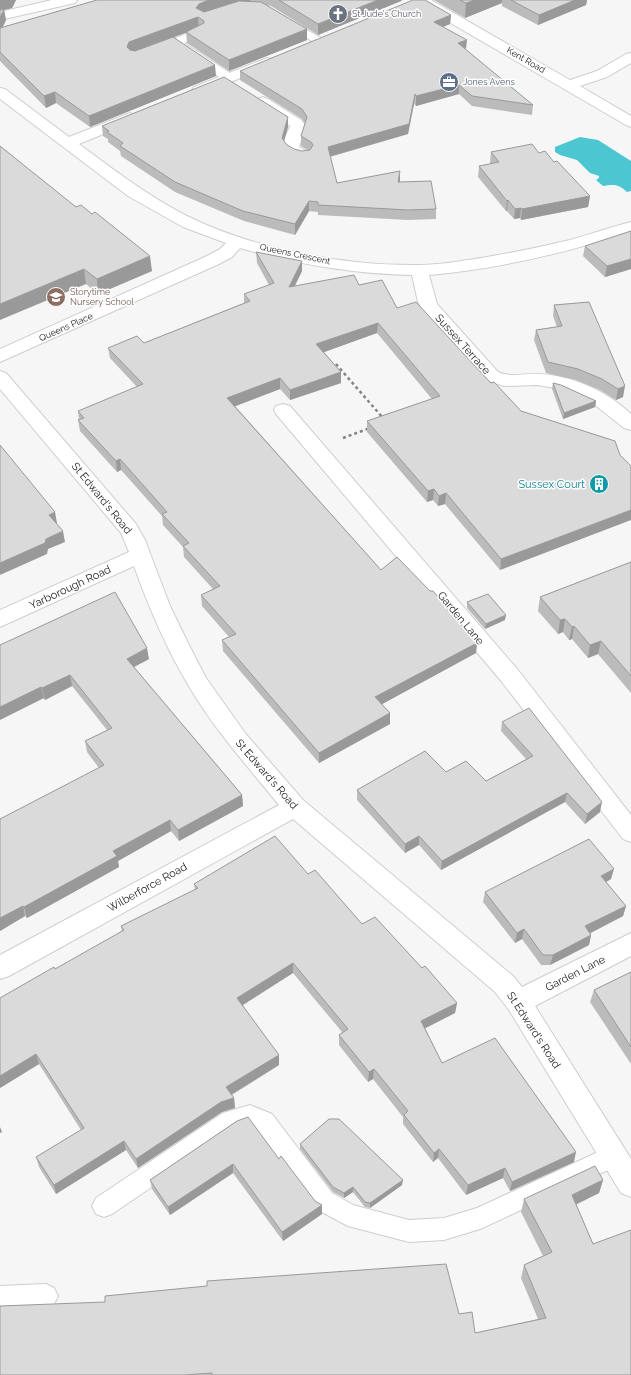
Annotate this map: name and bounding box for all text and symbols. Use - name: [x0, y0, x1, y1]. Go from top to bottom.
- church icon: St Jude's Church: [327, 3, 349, 25]
- place label: St Jude's Church: [352, 9, 421, 19]
- street label: Kent Road: [505, 45, 547, 75]
- office icon: Jones Avens: [438, 71, 460, 93]
- place label: Jones Avens: [463, 77, 515, 87]
- street label: Queens Crescent: [259, 242, 331, 266]
- school or university icon: Storytime Nursery School: [45, 286, 67, 308]
- place label: Storytime Nursery School: [70, 287, 135, 307]
- street label: Queens Place: [38, 310, 95, 343]
- street label: Sussex Terrace: [432, 312, 493, 377]
- street label: St Edward's Road: [69, 460, 135, 537]
- building icon: Sussex Court: [588, 473, 610, 495]
- place label: Sussex Court: [518, 478, 585, 491]
- street label: Yarborough Road: [27, 563, 113, 612]
- street label: Garden Lane: [435, 589, 487, 648]
- street label: St Edward's Road: [233, 737, 301, 812]
- street label: Wilberforce Road: [105, 860, 190, 915]
- street label: Garden Lane: [543, 953, 608, 994]
- street label: St Edward's Road: [504, 990, 563, 1071]

